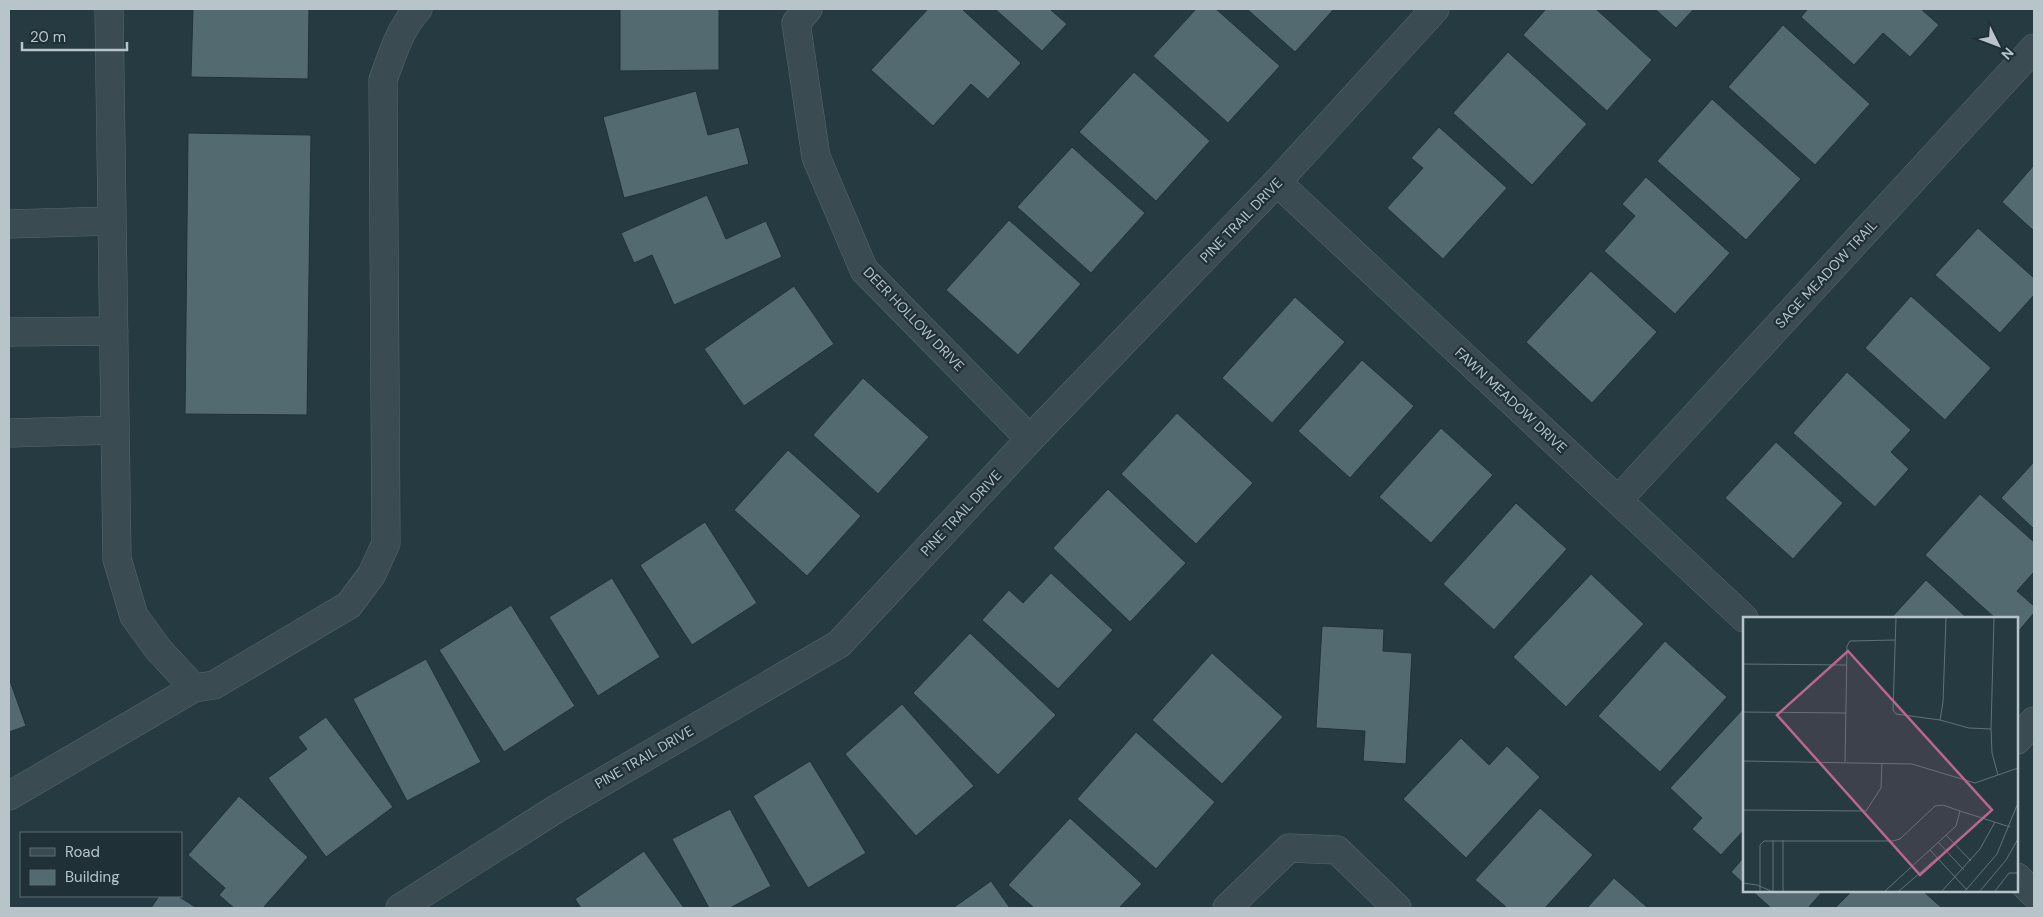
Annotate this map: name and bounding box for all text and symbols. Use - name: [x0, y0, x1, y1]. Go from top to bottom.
- scale bar: [22, 20, 128, 52]
- north arrow: [1973, 20, 2023, 70]
- text: 20 m: [30, 27, 66, 47]
- text: N: [1998, 44, 2018, 64]
- street label: PINE TRAIL DRIVE: [1196, 174, 1286, 266]
- street label: SAGE MEADOW TRAIL: [1771, 216, 1881, 332]
- street label: DEER HOLLOW DRIVE: [860, 263, 968, 375]
- street label: FAWN MEADOW DRIVE: [1451, 343, 1571, 457]
- street label: PINE TRAIL DRIVE: [917, 466, 1006, 560]
- inset map: [1743, 617, 2018, 892]
- street label: PINE TRAIL DRIVE: [591, 721, 697, 793]
- legend: [20, 832, 182, 897]
- text: Road: [65, 842, 100, 862]
- text: Building: [65, 867, 120, 887]

